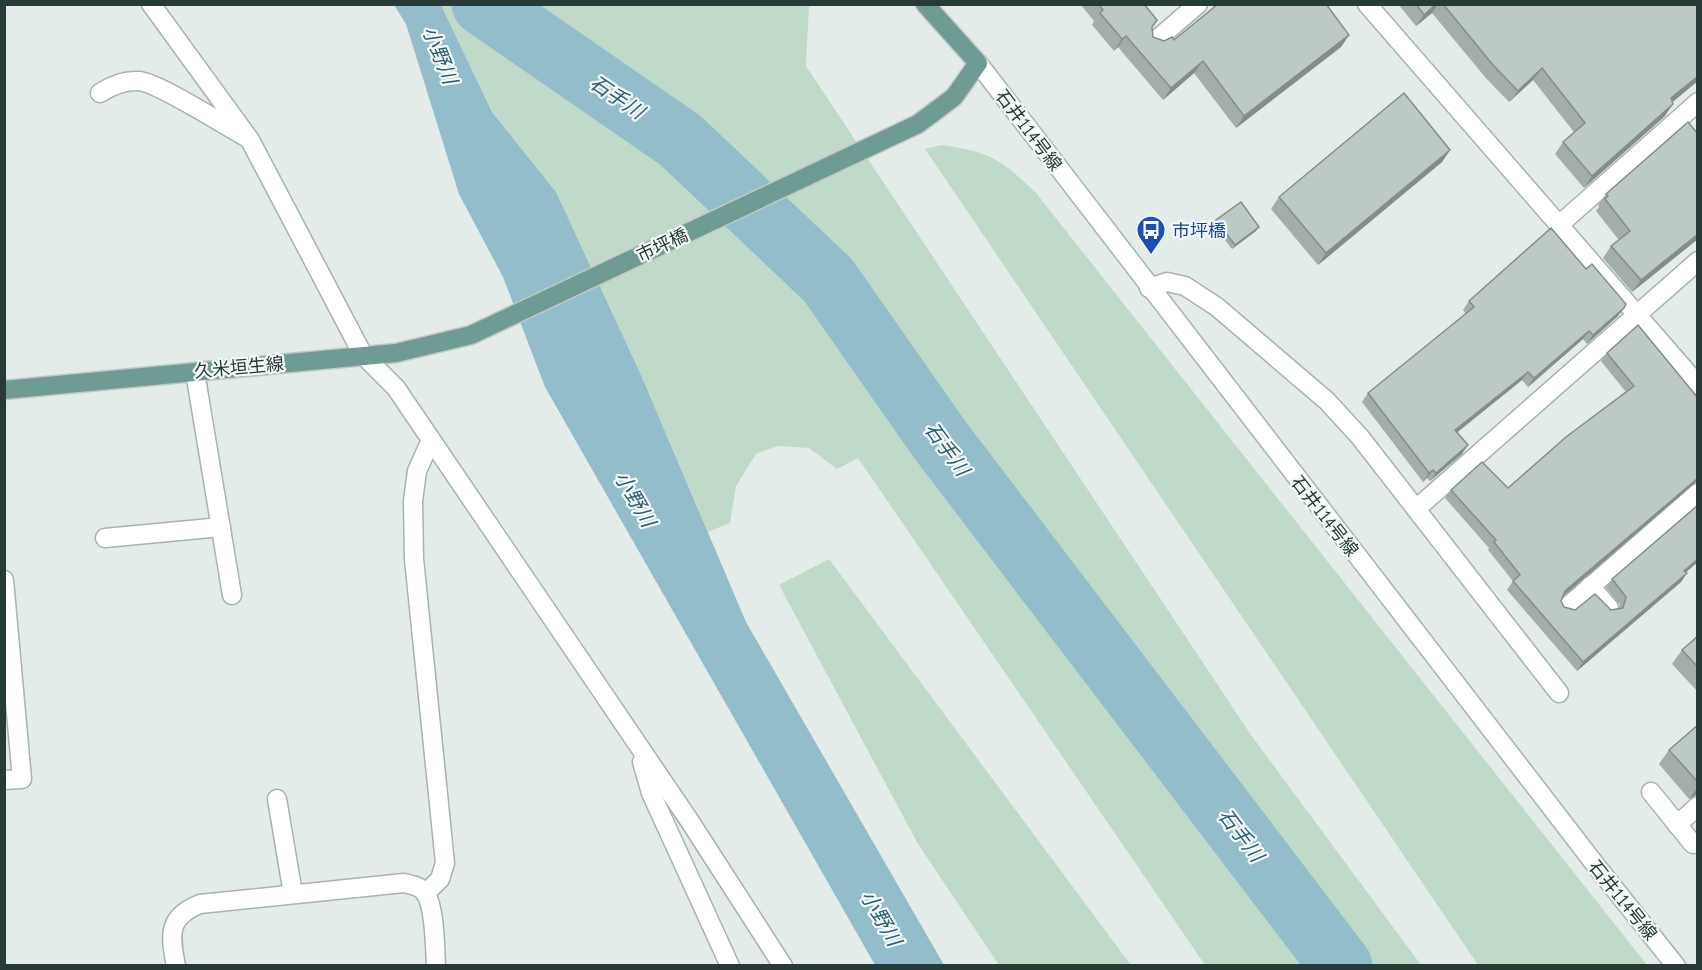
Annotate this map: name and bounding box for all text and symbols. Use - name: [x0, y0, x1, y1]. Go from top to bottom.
- water label: 小野川: [417, 22, 464, 90]
- water label: 石手川: [585, 69, 651, 126]
- street label: 石井114号線: [991, 85, 1067, 175]
- bus stop icon: 市坪橋: [1135, 214, 1167, 256]
- place label: 市坪橋: [1172, 219, 1226, 242]
- street label: 市坪橋: [633, 223, 691, 267]
- street label: 久米垣生線: [193, 352, 285, 382]
- water label: 石手川: [919, 417, 976, 483]
- water label: 小野川: [609, 467, 662, 533]
- street label: 石井114号線: [1286, 471, 1364, 561]
- water label: 石手川: [1213, 803, 1271, 868]
- street label: 石井114号線: [1584, 855, 1662, 945]
- water label: 小野川: [855, 886, 908, 952]

